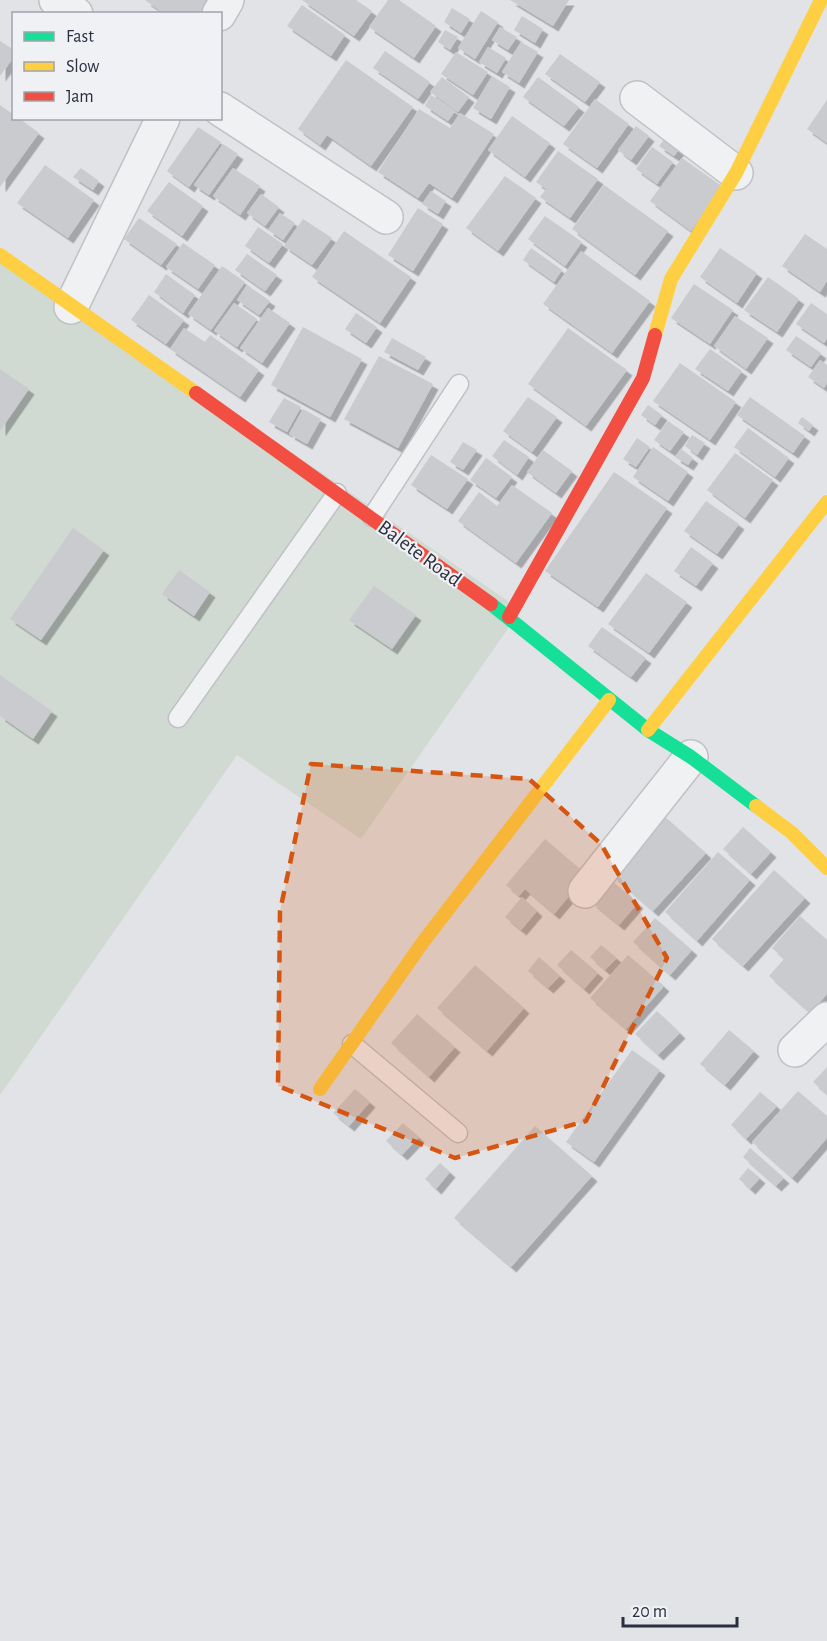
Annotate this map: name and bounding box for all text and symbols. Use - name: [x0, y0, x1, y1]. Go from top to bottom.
- legend: [12, 12, 222, 120]
- text: Fast: [66, 28, 94, 46]
- text: Slow: [66, 58, 99, 76]
- text: Jam: [66, 88, 94, 106]
- street label: Balete Road: [374, 516, 465, 591]
- scale bar: [623, 1590, 737, 1628]
- text: 20 m: [632, 1603, 667, 1621]

